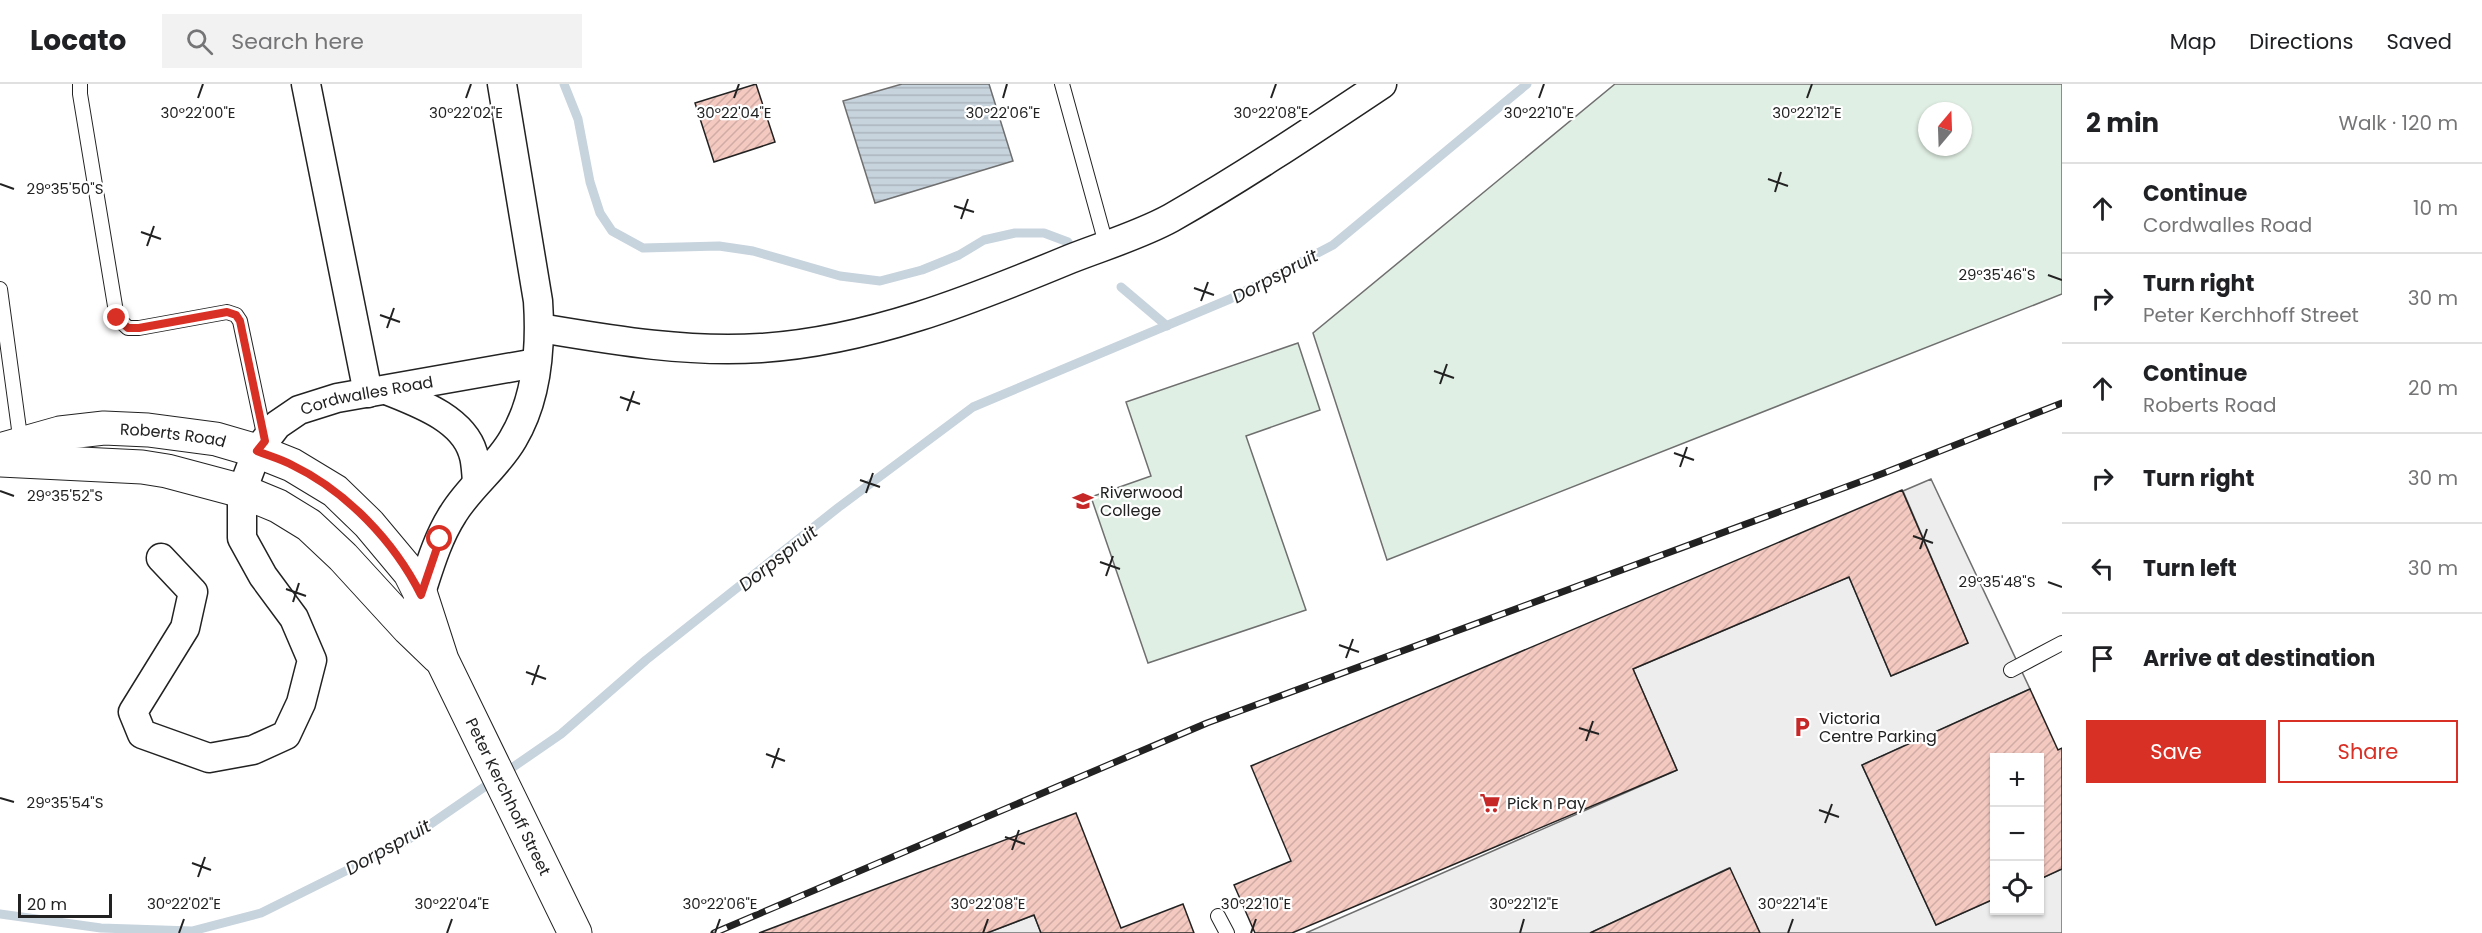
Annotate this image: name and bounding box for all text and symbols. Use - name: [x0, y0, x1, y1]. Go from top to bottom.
- search box: [162, 14, 582, 68]
- text: Locato: [30, 21, 126, 60]
- icon: search: [183, 25, 216, 58]
- text: Search here: [231, 26, 364, 57]
- text: Map: [2170, 27, 2216, 56]
- text: Directions: [2249, 27, 2353, 56]
- text: Saved: [2386, 27, 2452, 56]
- text: 30°22'00"E: [161, 102, 235, 123]
- text: 30°22'02"E: [429, 102, 503, 123]
- text: 30°22'04"E: [697, 102, 771, 123]
- text: 30°22'06"E: [965, 102, 1041, 123]
- text: 30°22'08"E: [1233, 102, 1309, 123]
- text: 30°22'10"E: [1504, 102, 1574, 123]
- text: 30°22'12"E: [1772, 102, 1842, 123]
- north arrow: [1918, 102, 1972, 156]
- text: 2 min: [2086, 105, 2159, 141]
- text: Walk · 120 m: [2338, 109, 2458, 137]
- text: 29°35'50"S: [27, 178, 103, 199]
- text: Continue: [2143, 178, 2247, 209]
- icon: ahead: [2086, 192, 2119, 225]
- text: 10 m: [2413, 194, 2458, 222]
- text: Cordwalles Road: [2143, 211, 2312, 239]
- water label: Dorpspruit: [1228, 243, 1323, 309]
- text: 29°35'46"S: [1958, 264, 2036, 285]
- text: Turn right: [2143, 268, 2254, 299]
- icon: right: [2086, 282, 2119, 315]
- text: 30 m: [2408, 284, 2458, 312]
- text: Peter Kerchhoff Street: [2143, 301, 2359, 329]
- route end: [103, 304, 129, 330]
- text: Continue: [2143, 358, 2247, 389]
- street label: Cordwalles Road: [297, 370, 435, 420]
- icon: ahead: [2086, 372, 2119, 405]
- text: 20 m: [2408, 374, 2458, 402]
- text: Roberts Road: [2143, 391, 2276, 419]
- street label: Roberts Road: [119, 417, 229, 453]
- icon: right: [2086, 462, 2119, 495]
- text: Turn right: [2143, 463, 2254, 494]
- text: 30 m: [2408, 464, 2458, 492]
- place label: Riverwood College: [1100, 481, 1183, 522]
- text: 29°35'52"S: [27, 485, 103, 506]
- school or university icon: Riverwood College: [1071, 489, 1095, 513]
- water label: Dorpspruit: [733, 519, 823, 597]
- route start: [426, 525, 452, 551]
- icon: left: [2086, 552, 2119, 585]
- text: Turn left: [2143, 553, 2237, 584]
- text: 30 m: [2408, 554, 2458, 582]
- text: 29°35'48"S: [1959, 571, 2035, 592]
- icon: arrive: [2086, 642, 2119, 675]
- text: Arrive at destination: [2143, 643, 2375, 674]
- place label: Victoria Centre Parking: [1819, 707, 1937, 748]
- street label: Peter Kerchhoff Street: [460, 714, 557, 879]
- parking icon: Victoria Centre Parking: [1790, 715, 1814, 739]
- button: Save: [2086, 720, 2266, 783]
- button: Share: [2278, 720, 2458, 783]
- map controls: [1990, 753, 2044, 915]
- button: +: [1990, 753, 2044, 807]
- supermarket icon: Pick n Pay: [1478, 791, 1502, 815]
- text: 29°35'54"S: [27, 792, 103, 813]
- place label: Pick n Pay: [1507, 792, 1586, 815]
- button: −: [1990, 807, 2044, 861]
- water label: Dorpspruit: [341, 813, 436, 881]
- button: locate: [1990, 861, 2044, 915]
- scale bar: [18, 891, 112, 918]
- text: 20 m: [27, 893, 67, 916]
- text: 30°22'02"E: [147, 893, 221, 914]
- text: 30°22'04"E: [415, 893, 489, 914]
- text: 30°22'06"E: [682, 893, 758, 914]
- text: 30°22'08"E: [950, 893, 1026, 914]
- text: 30°22'10"E: [1221, 893, 1291, 914]
- text: 30°22'12"E: [1489, 893, 1559, 914]
- text: 30°22'14"E: [1758, 893, 1828, 914]

